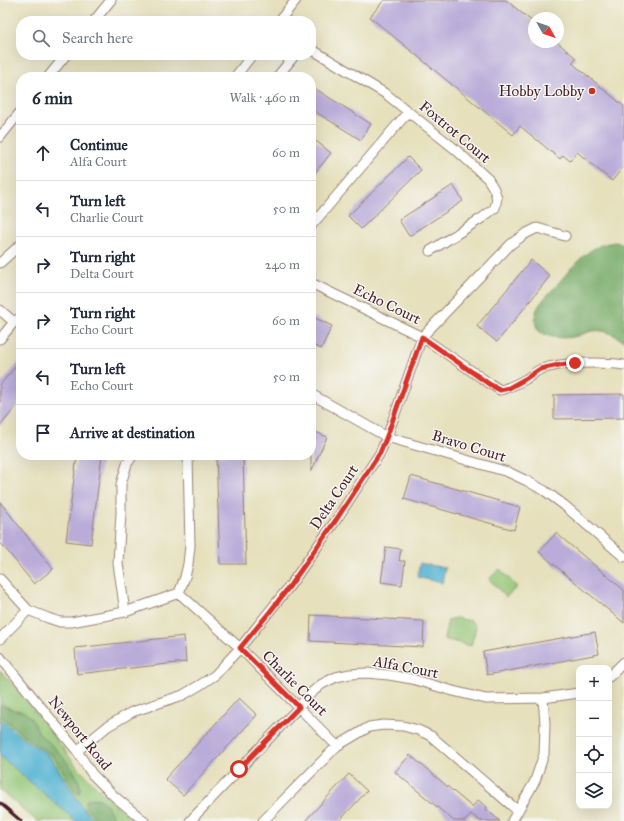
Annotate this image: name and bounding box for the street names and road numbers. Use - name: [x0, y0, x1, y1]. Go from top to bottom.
- street label: Foxtrot Court: [416, 97, 495, 167]
- street label: Echo Court: [350, 280, 424, 328]
- street label: Bravo Court: [430, 426, 509, 466]
- street label: Delta Court: [306, 461, 362, 533]
- street label: Charlie Court: [259, 647, 332, 720]
- street label: Alfa Court: [371, 652, 441, 682]
- street label: Newport Road: [45, 692, 116, 774]

